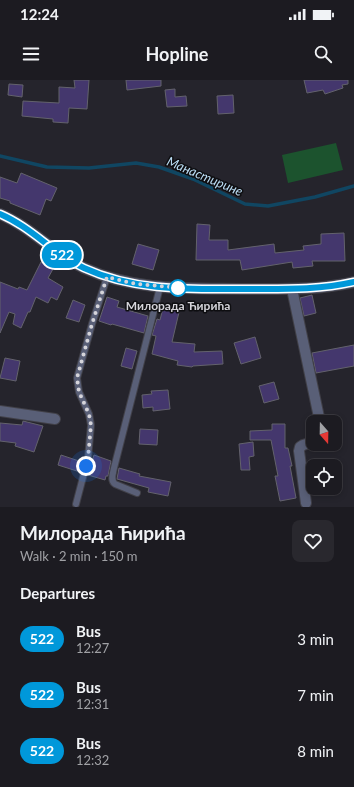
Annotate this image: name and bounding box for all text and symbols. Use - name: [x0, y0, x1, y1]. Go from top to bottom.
- text: 12:24: [20, 5, 59, 23]
- icon: menu: [20, 43, 42, 65]
- text: Hopline: [146, 43, 208, 65]
- icon: search: [312, 43, 334, 65]
- water label: Манастирине: [165, 153, 245, 199]
- line badge: 522: [39, 242, 85, 268]
- text: 522: [50, 246, 74, 263]
- marker: Милорада Ћирића: [169, 279, 187, 297]
- place label: Милорада Ћирића: [126, 298, 230, 313]
- north arrow: [306, 415, 342, 451]
- map controls: [306, 415, 342, 495]
- your location: [76, 456, 96, 476]
- button: locate: [306, 459, 342, 495]
- button: heart: [292, 520, 334, 562]
- text: Милорада Ћирића: [20, 521, 186, 544]
- text: Walk · 2 min · 150 m: [20, 548, 138, 564]
- text: Departures: [20, 584, 95, 602]
- text: Bus: [76, 622, 101, 640]
- text: 522: [30, 630, 54, 647]
- text: 3 min: [297, 630, 334, 648]
- text: 12:27: [76, 640, 109, 656]
- text: Bus: [76, 678, 101, 696]
- text: 522: [30, 686, 54, 703]
- text: 7 min: [297, 686, 334, 704]
- text: 12:31: [76, 696, 109, 712]
- text: Bus: [76, 734, 101, 752]
- text: 522: [30, 742, 54, 759]
- text: 8 min: [297, 742, 334, 760]
- text: 12:32: [76, 752, 109, 768]

